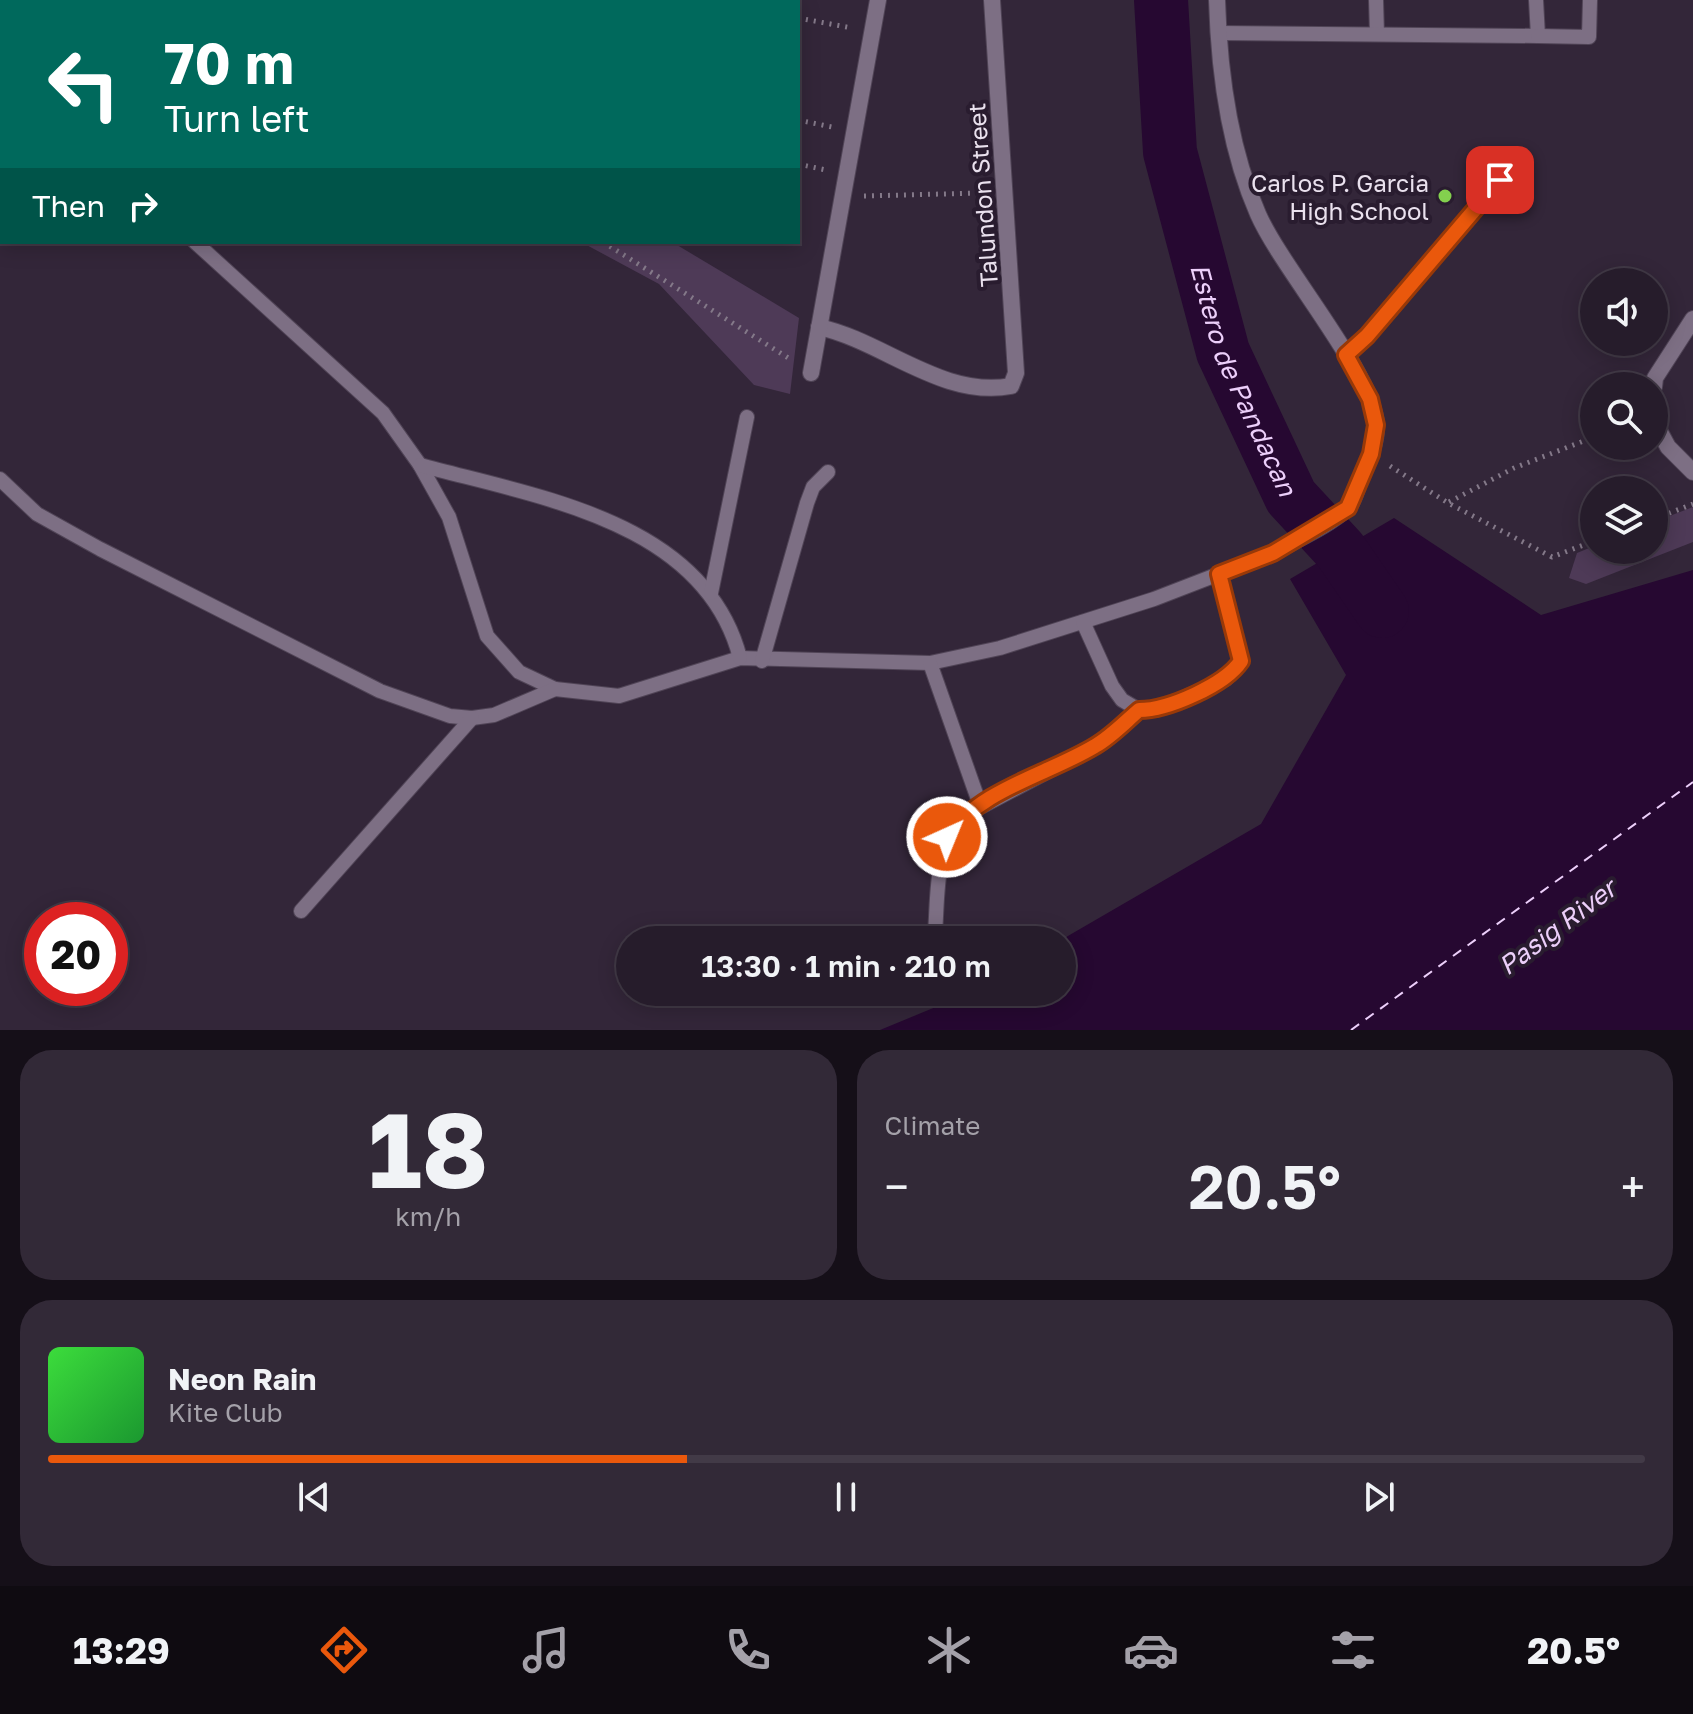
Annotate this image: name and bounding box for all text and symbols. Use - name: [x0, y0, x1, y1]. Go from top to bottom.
- text: 70 m: [164, 29, 294, 96]
- icon: left: [32, 32, 136, 136]
- text: Turn left: [164, 97, 310, 140]
- street label: Talundon Street: [961, 102, 1003, 288]
- pin: [1466, 146, 1534, 214]
- icon: arrive: [1478, 158, 1522, 202]
- place label: Carlos P. Garcia High School: [1251, 168, 1429, 225]
- icon: right: [121, 184, 165, 228]
- marker: Carlos P. Garcia High School: [1436, 187, 1454, 205]
- text: Then: [32, 188, 105, 224]
- water label: Estero de Pandacan: [1185, 260, 1304, 501]
- map controls: [1580, 268, 1668, 564]
- button: sound: [1580, 268, 1668, 356]
- button: search: [1580, 372, 1668, 460]
- button: layers: [1580, 476, 1668, 564]
- position arrow: [905, 795, 989, 879]
- water label: Pasig River: [1492, 871, 1625, 981]
- speed limit sign: 20: [24, 902, 128, 1006]
- text: 13:30 · 1 min · 210 m: [701, 948, 991, 984]
- text: 18: [368, 1086, 488, 1211]
- text: Climate: [885, 1110, 980, 1141]
- text: 20.5°: [1189, 1150, 1341, 1222]
- text: −: [885, 1160, 909, 1213]
- text: +: [1621, 1160, 1645, 1213]
- text: km/h: [395, 1201, 461, 1232]
- text: Neon Rain: [168, 1361, 316, 1397]
- text: Kite Club: [168, 1397, 283, 1428]
- icon: previous: [292, 1475, 336, 1519]
- icon: pause: [824, 1475, 868, 1519]
- icon: next: [1357, 1475, 1401, 1519]
- icon: directions: [316, 1622, 372, 1678]
- icon: music: [518, 1622, 574, 1678]
- icon: phone: [720, 1622, 776, 1678]
- icon: climate: [921, 1622, 977, 1678]
- icon: car: [1123, 1622, 1179, 1678]
- icon: filters: [1325, 1622, 1381, 1678]
- text: 13:29: [73, 1629, 170, 1672]
- text: 20.5°: [1527, 1629, 1620, 1672]

